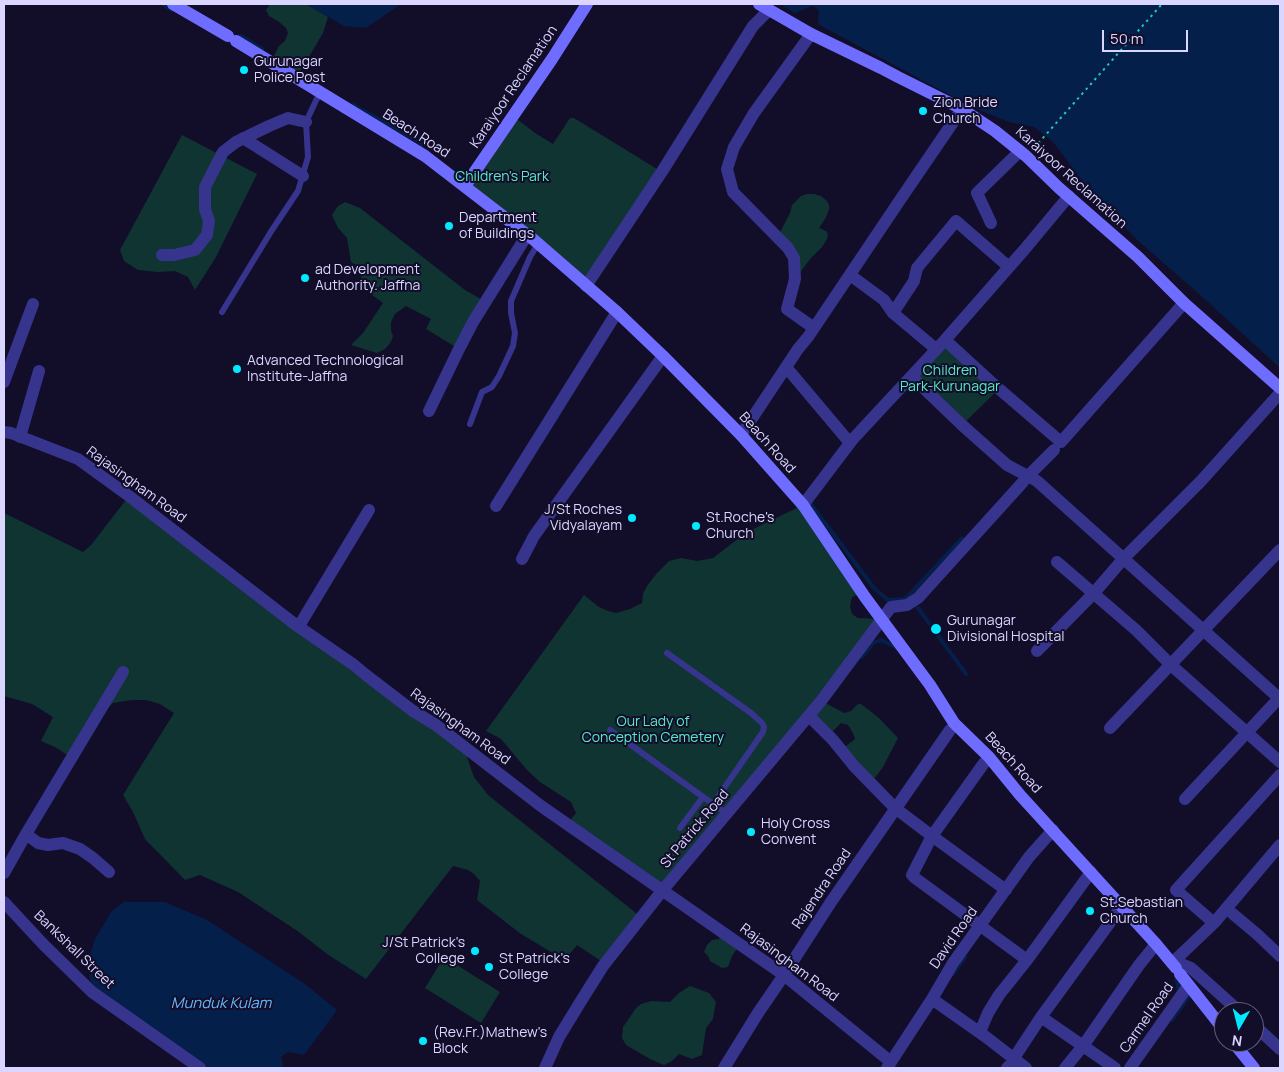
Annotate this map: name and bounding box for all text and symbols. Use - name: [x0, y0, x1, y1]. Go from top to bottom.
- scale bar: [1104, 20, 1190, 52]
- street label: Karaiyoor Reclamation: [467, 23, 561, 151]
- text: 50 m: [1110, 28, 1144, 49]
- place label: Gurunagar Police Post: [254, 54, 325, 86]
- marker: Gurunagar Police Post: [238, 64, 250, 76]
- place label: Zion Bride Church: [933, 95, 998, 128]
- marker: Zion Bride Church: [917, 105, 929, 117]
- street label: Beach Road: [379, 106, 453, 162]
- street label: Karaiyoor Reclamation: [1012, 124, 1130, 232]
- park label: Children's Park: [455, 169, 549, 185]
- place label: Department of Buildings: [459, 210, 537, 242]
- marker: Department of Buildings: [443, 220, 455, 232]
- place label: ad Development Authority. Jaffna: [315, 262, 420, 294]
- marker: ad Development Authority. Jaffna: [299, 272, 311, 284]
- place label: Advanced Technological Institute-Jaffna: [247, 353, 404, 386]
- marker: Advanced Technological Institute-Jaffna: [231, 363, 243, 375]
- park label: Children Park-Kurunagar: [900, 363, 1000, 396]
- street label: Beach Road: [735, 409, 799, 477]
- street label: Rajasingham Road: [83, 443, 189, 527]
- place label: J/St Roches Vidyalayam: [544, 502, 622, 534]
- place label: St.Roche's Church: [706, 510, 774, 542]
- marker: J/St Roches Vidyalayam: [626, 512, 638, 524]
- marker: St.Roche's Church: [690, 520, 702, 532]
- place label: Gurunagar Divisional Hospital: [947, 613, 1064, 646]
- marker: Gurunagar Divisional Hospital: [929, 622, 943, 636]
- street label: Rajasingham Road: [407, 685, 513, 769]
- park label: Our Lady of Conception Cemetery: [582, 714, 724, 746]
- street label: Beach Road: [981, 729, 1045, 797]
- street label: St Patrick Road: [657, 786, 733, 872]
- place label: Holy Cross Convent: [761, 816, 830, 849]
- marker: Holy Cross Convent: [745, 826, 757, 838]
- street label: Rajendra Road: [789, 846, 855, 932]
- place label: St.Sebastian Church: [1100, 895, 1183, 928]
- street label: David Road: [927, 904, 981, 972]
- marker: St.Sebastian Church: [1084, 905, 1096, 917]
- street label: Bankshall Street: [30, 907, 118, 993]
- street label: Rajasingham Road: [736, 920, 842, 1006]
- place label: J/St Patrick's College: [382, 935, 465, 968]
- marker: J/St Patrick's College: [469, 945, 481, 957]
- place label: St Patrick's College: [499, 951, 570, 984]
- marker: St Patrick's College: [483, 961, 495, 973]
- street label: Carmel Road: [1117, 980, 1177, 1056]
- water label: Munduk Kulam: [171, 995, 271, 1013]
- north arrow: [1214, 1002, 1264, 1052]
- place label: (Rev.Fr.)Mathew's Block: [433, 1025, 547, 1058]
- text: N: [1231, 1031, 1243, 1051]
- marker: (Rev.Fr.)Mathew's Block: [417, 1035, 429, 1047]

